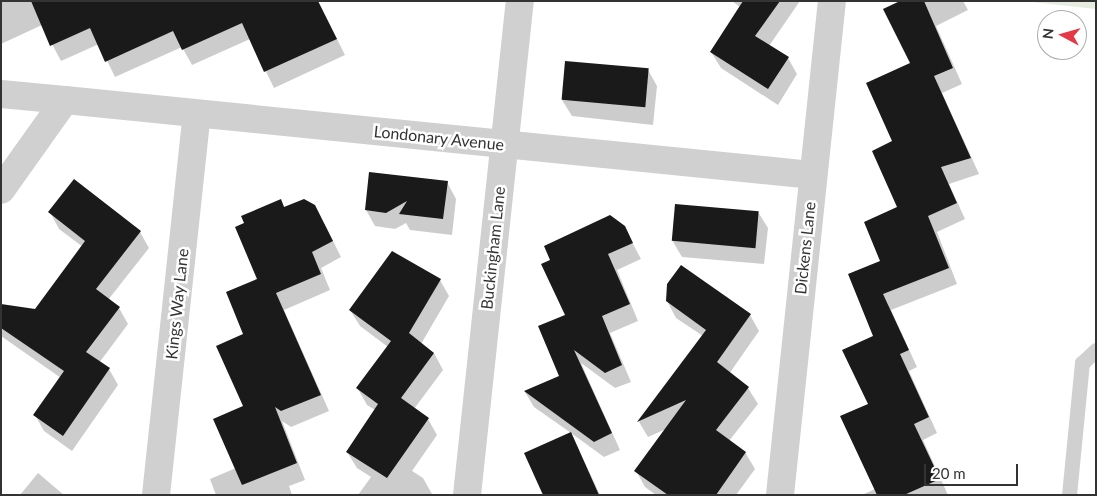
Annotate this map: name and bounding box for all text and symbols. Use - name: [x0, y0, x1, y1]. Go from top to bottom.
- north arrow: [1037, 10, 1087, 60]
- text: N: [1039, 27, 1057, 40]
- street label: Londonary Avenue: [373, 122, 505, 154]
- street label: Buckingham Lane: [477, 186, 509, 310]
- street label: Dickens Lane: [791, 201, 819, 295]
- street label: Kings Way Lane: [162, 247, 192, 361]
- scale bar: [927, 454, 1021, 486]
- text: 20 m: [932, 464, 966, 482]

